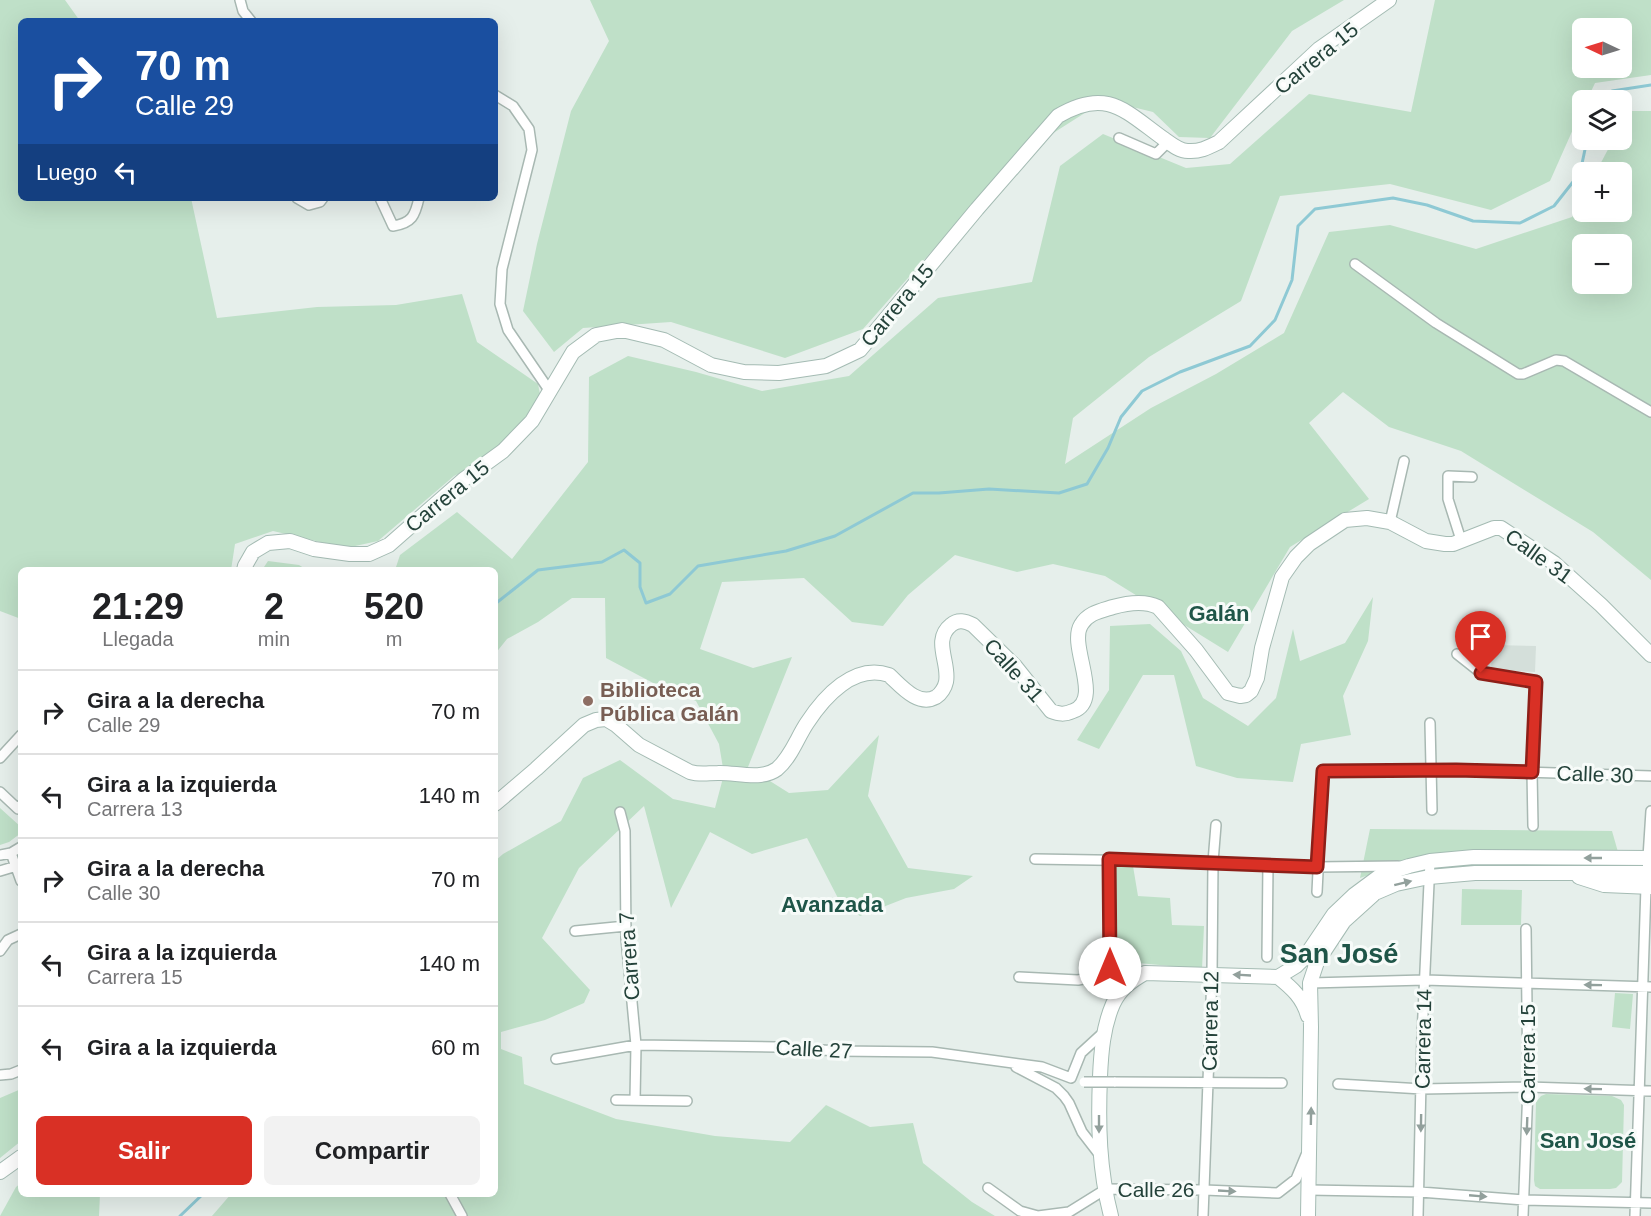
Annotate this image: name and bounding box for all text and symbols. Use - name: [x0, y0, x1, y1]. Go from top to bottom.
- street label: Carrera 15: [1270, 17, 1362, 99]
- north arrow: [1572, 18, 1632, 78]
- map controls: [1572, 18, 1632, 294]
- icon: right: [36, 42, 114, 120]
- text: 70 m: [135, 42, 231, 89]
- button: layers: [1572, 90, 1632, 150]
- text: Calle 29: [135, 91, 234, 121]
- icon: left: [109, 156, 142, 189]
- text: Luego: [36, 160, 97, 185]
- button: +: [1572, 162, 1632, 222]
- button: −: [1572, 234, 1632, 294]
- street label: Carrera 15: [856, 259, 938, 351]
- street label: Carrera 15: [401, 455, 493, 537]
- street label: Calle 31: [1501, 524, 1577, 588]
- text: 21:29: [92, 586, 184, 627]
- text: 2: [264, 586, 284, 627]
- text: 520: [364, 586, 424, 627]
- district label: Galán: [1188, 601, 1250, 626]
- pin: [1455, 611, 1506, 673]
- icon: arrive: [1464, 620, 1497, 653]
- text: Llegada: [102, 628, 174, 650]
- text: min: [258, 628, 290, 650]
- text: m: [386, 628, 402, 650]
- street label: Calle 31: [980, 634, 1048, 706]
- place label: Biblioteca Pública Galán: [600, 678, 739, 725]
- text: Gira a la derecha: [87, 688, 264, 713]
- marker: Biblioteca Pública Galán: [581, 694, 595, 708]
- icon: right: [36, 696, 69, 729]
- text: 70 m: [431, 699, 480, 724]
- text: Calle 29: [87, 714, 160, 736]
- street label: Calle 30: [1556, 761, 1634, 787]
- text: Gira a la izquierda: [87, 772, 277, 797]
- icon: left: [36, 780, 69, 813]
- text: 140 m: [419, 783, 480, 808]
- text: Carrera 13: [87, 798, 183, 820]
- one-way arrow: [1583, 853, 1602, 863]
- text: Gira a la derecha: [87, 856, 264, 881]
- icon: right: [36, 864, 69, 897]
- text: 70 m: [431, 867, 480, 892]
- one-way arrow: [1394, 877, 1412, 887]
- text: Calle 30: [87, 882, 160, 904]
- district label: Avanzada: [781, 892, 884, 917]
- street label: Carrera 7: [614, 911, 644, 1001]
- position arrow: [1078, 936, 1142, 1000]
- district label: San José: [1280, 939, 1398, 969]
- text: Gira a la izquierda: [87, 940, 277, 965]
- icon: left: [36, 948, 69, 981]
- text: 140 m: [419, 951, 480, 976]
- text: Carrera 15: [87, 966, 183, 988]
- one-way arrow: [1233, 970, 1252, 979]
- street label: Carrera 12: [1198, 971, 1222, 1071]
- one-way arrow: [1583, 981, 1602, 990]
- street label: Carrera 14: [1411, 988, 1435, 1089]
- street label: Carrera 15: [1516, 1004, 1539, 1104]
- icon: left: [36, 1032, 69, 1065]
- text: Gira a la izquierda: [87, 1035, 277, 1060]
- text: 60 m: [431, 1035, 480, 1060]
- street label: Calle 27: [775, 1035, 853, 1063]
- one-way arrow: [1583, 1084, 1602, 1094]
- one-way arrow: [1306, 1106, 1315, 1125]
- one-way arrow: [1416, 1113, 1426, 1132]
- one-way arrow: [1094, 1114, 1104, 1133]
- button: Salir: [36, 1116, 252, 1185]
- button: Compartir: [264, 1116, 480, 1185]
- one-way arrow: [1522, 1117, 1531, 1136]
- district label: San José: [1540, 1128, 1636, 1153]
- street label: Calle 26: [1117, 1178, 1195, 1201]
- one-way arrow: [1218, 1186, 1237, 1195]
- one-way arrow: [1468, 1192, 1487, 1201]

